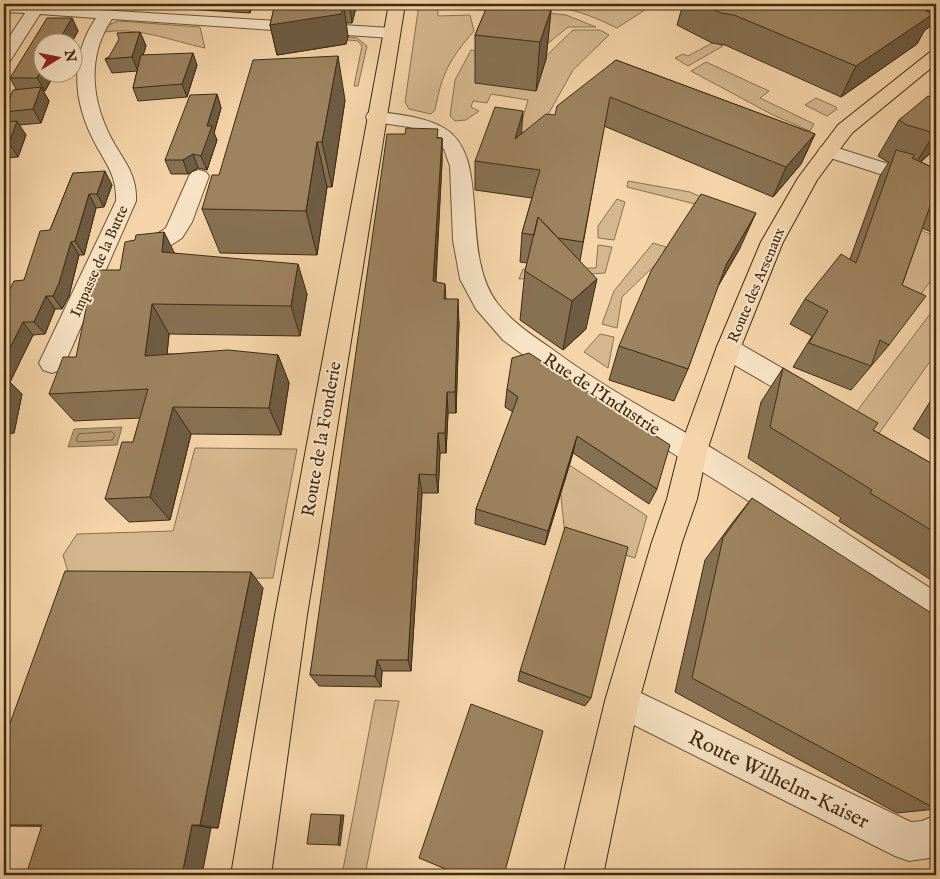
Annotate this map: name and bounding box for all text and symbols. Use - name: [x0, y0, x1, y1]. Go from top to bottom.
- north arrow: [32, 32, 82, 82]
- text: N: [60, 47, 80, 63]
- street label: Impasse de la Butte: [66, 202, 133, 320]
- street label: Route des Arsenaux: [724, 224, 790, 346]
- street label: Rue de l'Industrie: [538, 349, 664, 442]
- street label: Route de la Fonderie: [297, 360, 347, 519]
- street label: Route Wilhelm-Kaiser: [683, 725, 873, 836]

